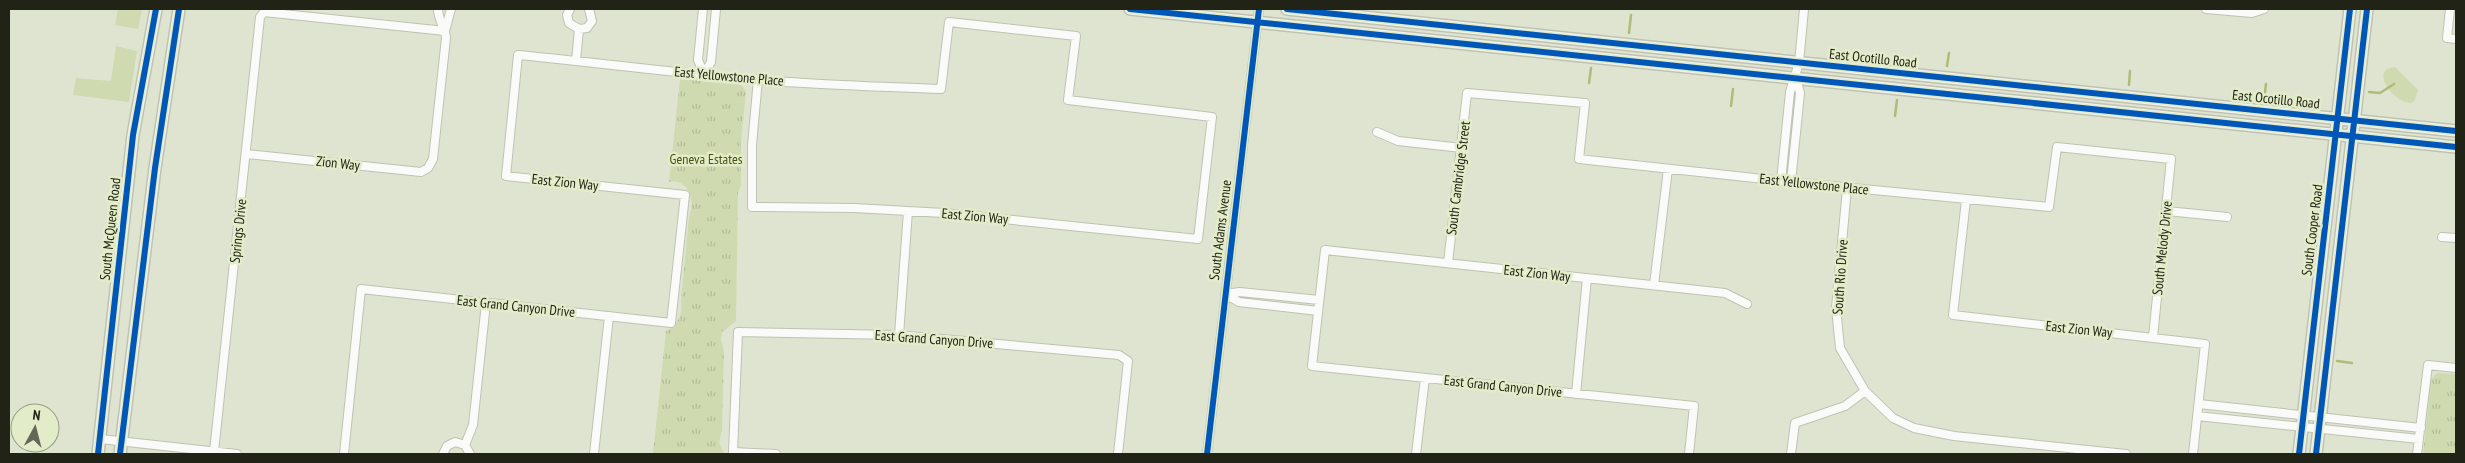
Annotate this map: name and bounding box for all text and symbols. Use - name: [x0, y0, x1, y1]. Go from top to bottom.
- street label: East Ocotillo Road: [1828, 44, 1918, 72]
- street label: East Yellowstone Place: [674, 62, 785, 90]
- street label: East Ocotillo Road: [2231, 85, 2321, 113]
- street label: South Cambridge Street: [1442, 120, 1474, 236]
- park label: Geneva Estates: [670, 150, 743, 168]
- street label: Zion Way: [315, 152, 362, 174]
- street label: East Yellowstone Place: [1758, 169, 1870, 199]
- street label: East Zion Way: [531, 170, 600, 195]
- street label: South McQueen Road: [96, 177, 124, 281]
- street label: South Adams Avenue: [1205, 179, 1235, 281]
- street label: South Cooper Road: [2297, 183, 2327, 277]
- street label: Springs Drive: [226, 198, 250, 264]
- street label: South Melody Drive: [2148, 200, 2176, 296]
- street label: East Zion Way: [941, 204, 1010, 228]
- street label: South Rio Drive: [1828, 239, 1852, 315]
- street label: East Zion Way: [1503, 261, 1572, 286]
- street label: East Grand Canyon Drive: [456, 291, 576, 321]
- street label: East Zion Way: [2045, 317, 2114, 342]
- street label: East Grand Canyon Drive: [874, 326, 994, 352]
- street label: East Grand Canyon Drive: [1443, 371, 1563, 401]
- north arrow: [10, 403, 60, 453]
- text: N: [32, 406, 41, 424]

